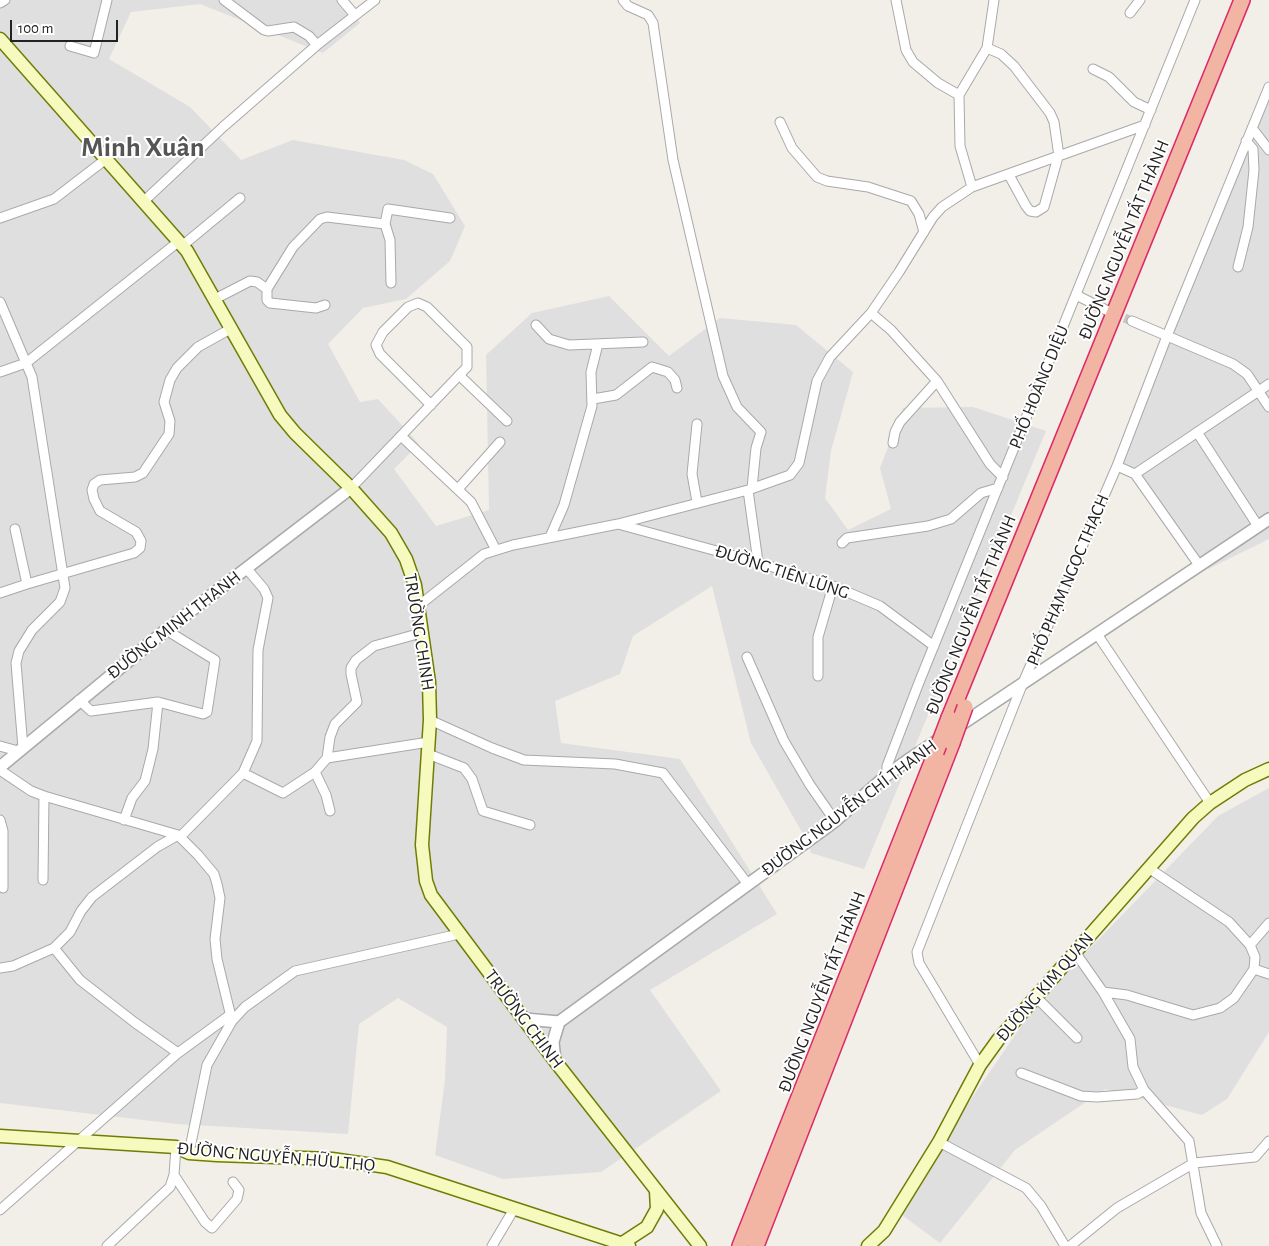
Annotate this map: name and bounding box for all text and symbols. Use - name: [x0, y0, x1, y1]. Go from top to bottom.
- scale bar: [12, 10, 120, 42]
- text: 100 m: [18, 21, 53, 36]
- district label: Minh Xuân: [81, 131, 205, 165]
- street label: ĐƯỜNG NGUYỄN TẤT THÀNH: [1074, 137, 1174, 343]
- street label: PHỐ HOÀNG DIỆU: [1004, 322, 1074, 452]
- street label: PHỐ PHẠM NGỌC THẠCH: [1022, 491, 1114, 669]
- street label: ĐƯỜNG NGUYỄN TẤT THÀNH: [921, 512, 1021, 718]
- street label: ĐƯỜNG TIÊN LŨNG: [712, 540, 852, 604]
- street label: ĐƯỜNG MINH THANH: [103, 566, 245, 684]
- street label: TRƯỜNG CHINH: [399, 572, 439, 692]
- street label: ĐƯỜNG NGUYỄN CHÍ THANH: [757, 735, 941, 881]
- street label: ĐƯỜNG NGUYỄN TẤT THÀNH: [774, 888, 870, 1096]
- street label: ĐƯỜNG KIM QUAN: [992, 928, 1098, 1046]
- street label: TRƯỜNG CHINH: [480, 965, 568, 1073]
- street label: ĐƯỜNG NGUYỄN HỮU THỌ: [176, 1138, 376, 1176]

